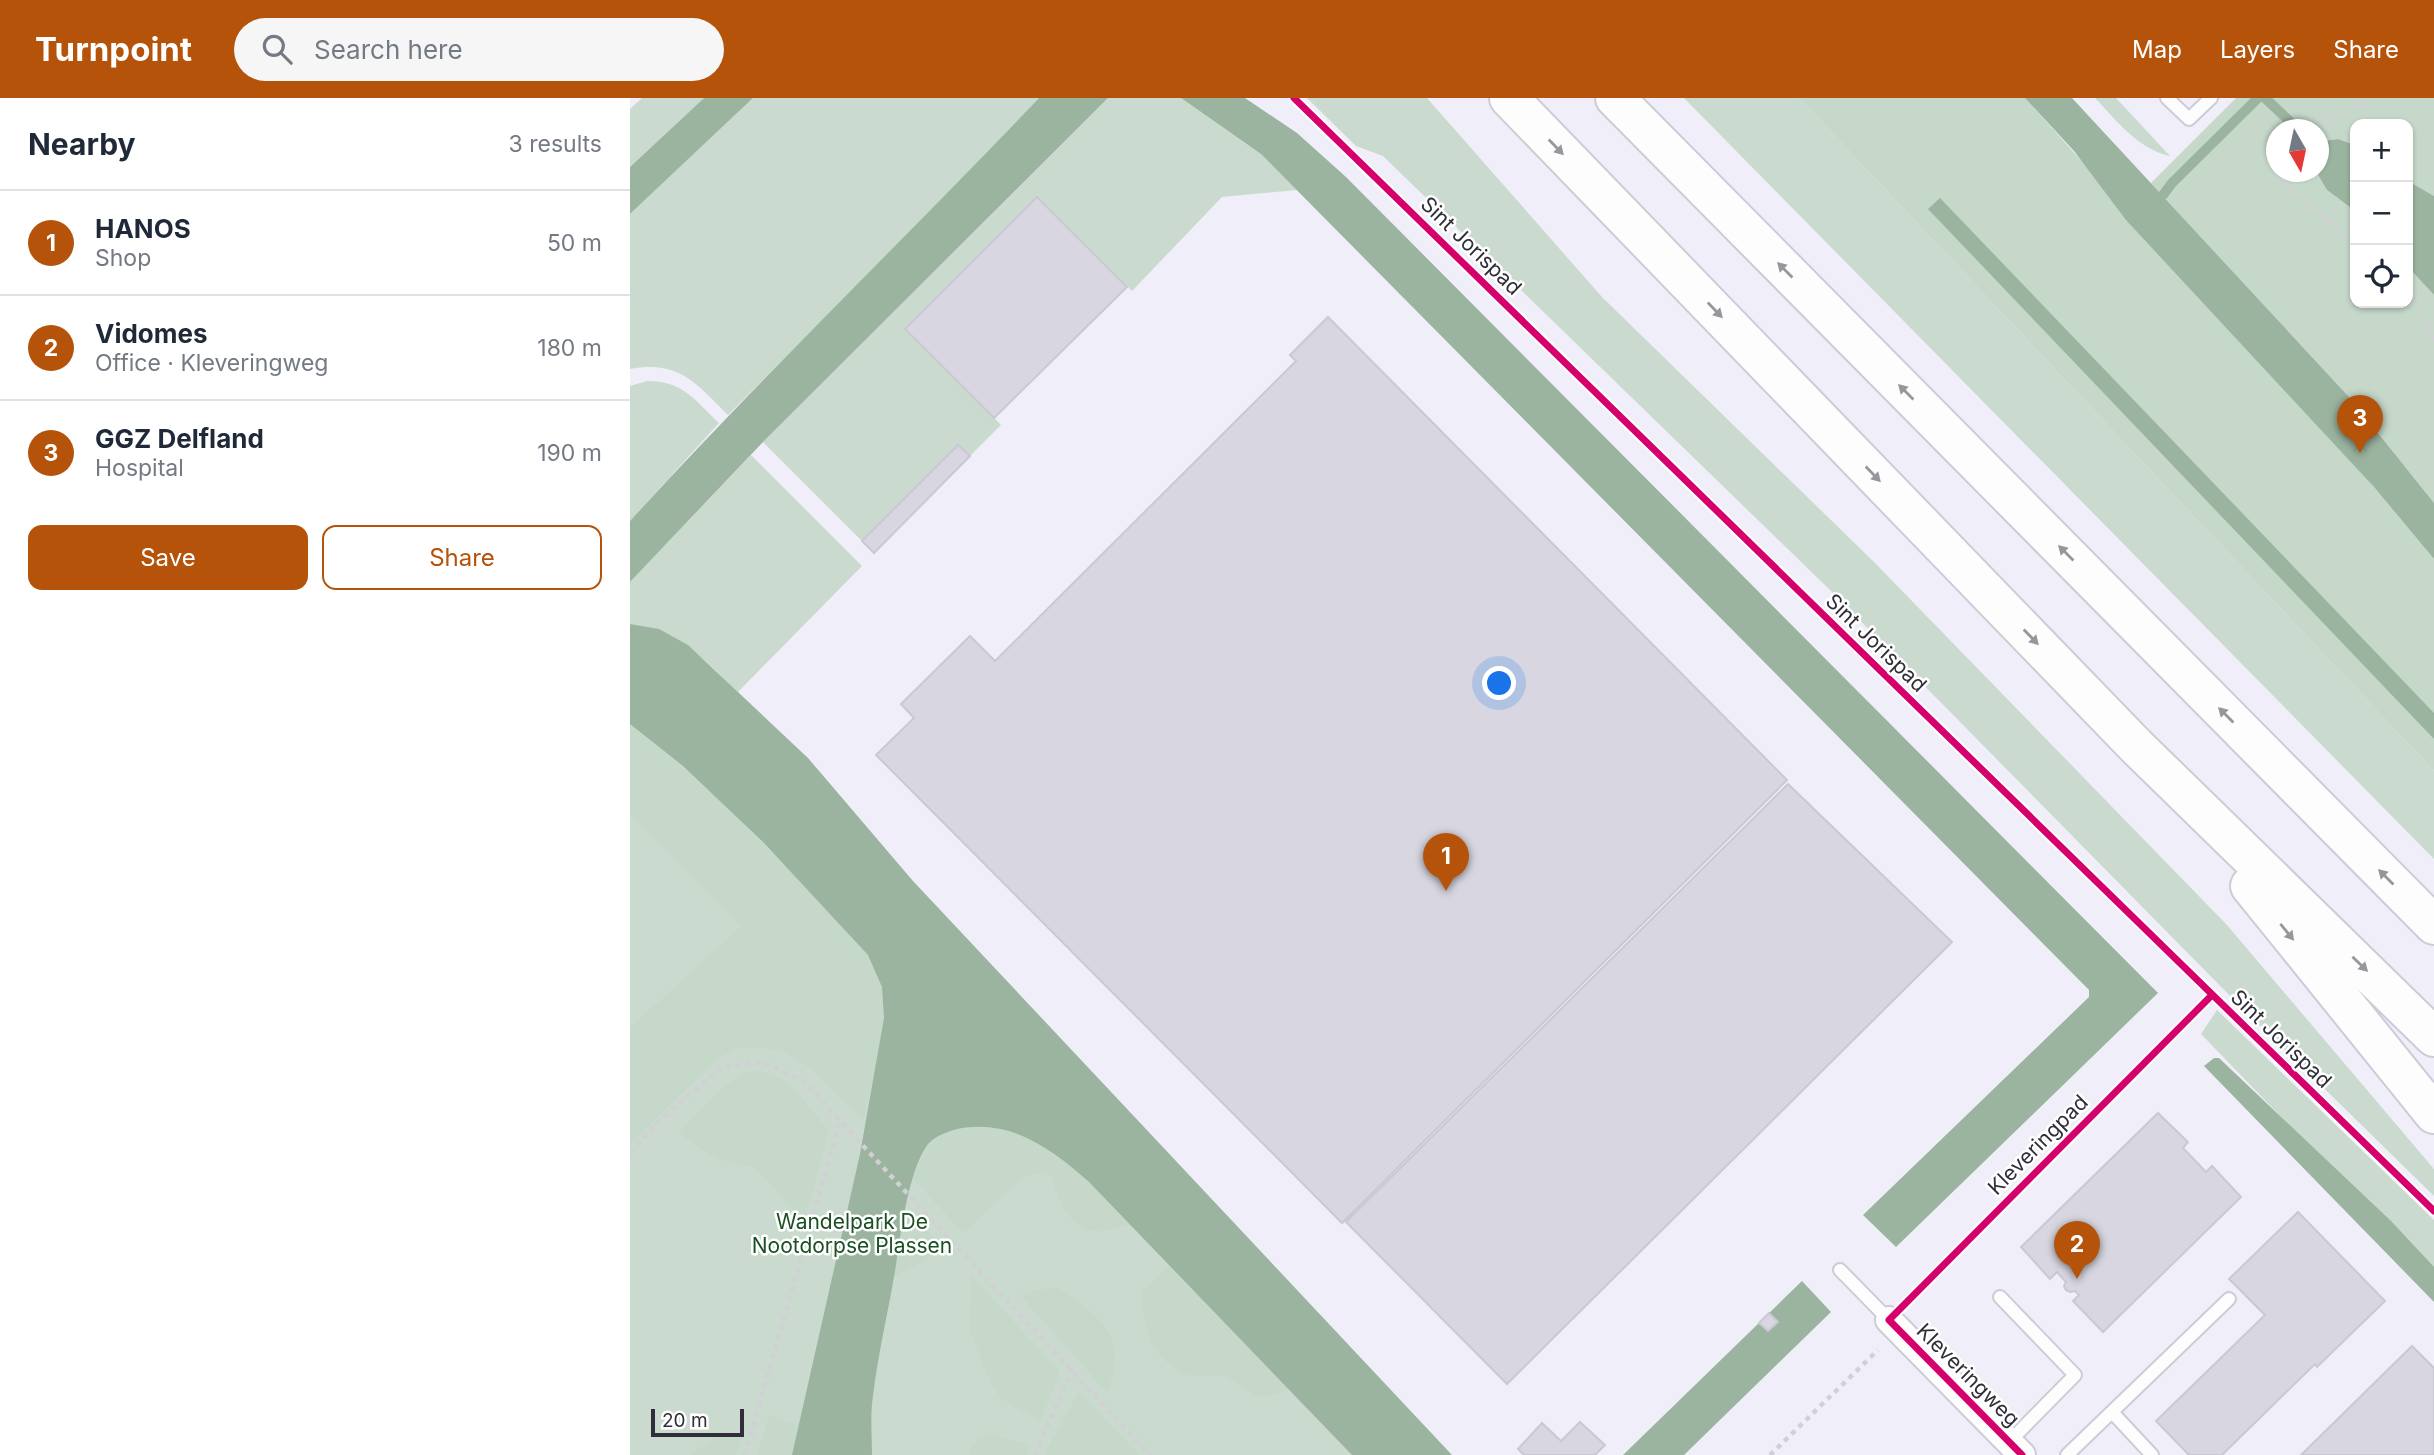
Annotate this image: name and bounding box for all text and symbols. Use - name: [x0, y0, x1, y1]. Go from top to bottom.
- search box: [234, 18, 724, 81]
- text: Turnpoint: [35, 29, 192, 69]
- icon: search: [258, 30, 296, 68]
- text: Search here: [314, 34, 463, 65]
- text: Map: [2132, 35, 2182, 64]
- text: Layers: [2220, 35, 2295, 64]
- text: Share: [2333, 35, 2399, 64]
- north arrow: [2266, 119, 2329, 182]
- map controls: [2350, 119, 2413, 308]
- button: +: [2350, 119, 2413, 182]
- text: Nearby: [28, 126, 136, 162]
- text: 3 results: [509, 130, 602, 158]
- one-way arrow: [1548, 138, 1564, 155]
- button: −: [2350, 182, 2413, 245]
- street label: Sint Jorispad: [1416, 191, 1527, 300]
- text: HANOS: [95, 213, 191, 244]
- text: 1: [46, 229, 56, 257]
- text: 50 m: [547, 229, 602, 257]
- text: Shop: [95, 244, 151, 272]
- button: locate: [2350, 245, 2413, 308]
- one-way arrow: [1777, 262, 1793, 278]
- one-way arrow: [1706, 302, 1723, 319]
- text: Vidomes: [95, 318, 208, 349]
- text: 2: [44, 334, 58, 362]
- text: 180 m: [537, 334, 602, 362]
- text: Office · Kleveringweg: [95, 349, 328, 377]
- one-way arrow: [1898, 384, 1914, 401]
- pin: 3: [2337, 395, 2383, 453]
- text: GGZ Delfland: [95, 423, 264, 454]
- text: 3: [44, 439, 58, 467]
- text: 190 m: [537, 439, 602, 467]
- text: Hospital: [95, 454, 184, 482]
- one-way arrow: [1864, 465, 1880, 482]
- button: Save: [28, 525, 308, 590]
- button: Share: [322, 525, 602, 590]
- one-way arrow: [2057, 545, 2074, 562]
- street label: Sint Jorispad: [1821, 588, 1932, 697]
- one-way arrow: [2023, 629, 2040, 646]
- your location: [1482, 666, 1516, 700]
- one-way arrow: [2218, 707, 2234, 724]
- pin: 1: [1423, 833, 1469, 891]
- one-way arrow: [2378, 869, 2395, 885]
- one-way arrow: [2279, 923, 2294, 940]
- one-way arrow: [2351, 956, 2368, 972]
- street label: Sint Jorispad: [2226, 984, 2337, 1093]
- street label: Kleveringpad: [1982, 1089, 2093, 1200]
- park label: Wandelpark De Nootdorpse Plassen: [752, 1209, 952, 1258]
- pin: 2: [2054, 1221, 2100, 1279]
- street label: Kleveringweg: [1912, 1318, 2025, 1431]
- scale bar: [651, 1406, 744, 1438]
- text: 20 m: [662, 1409, 708, 1432]

